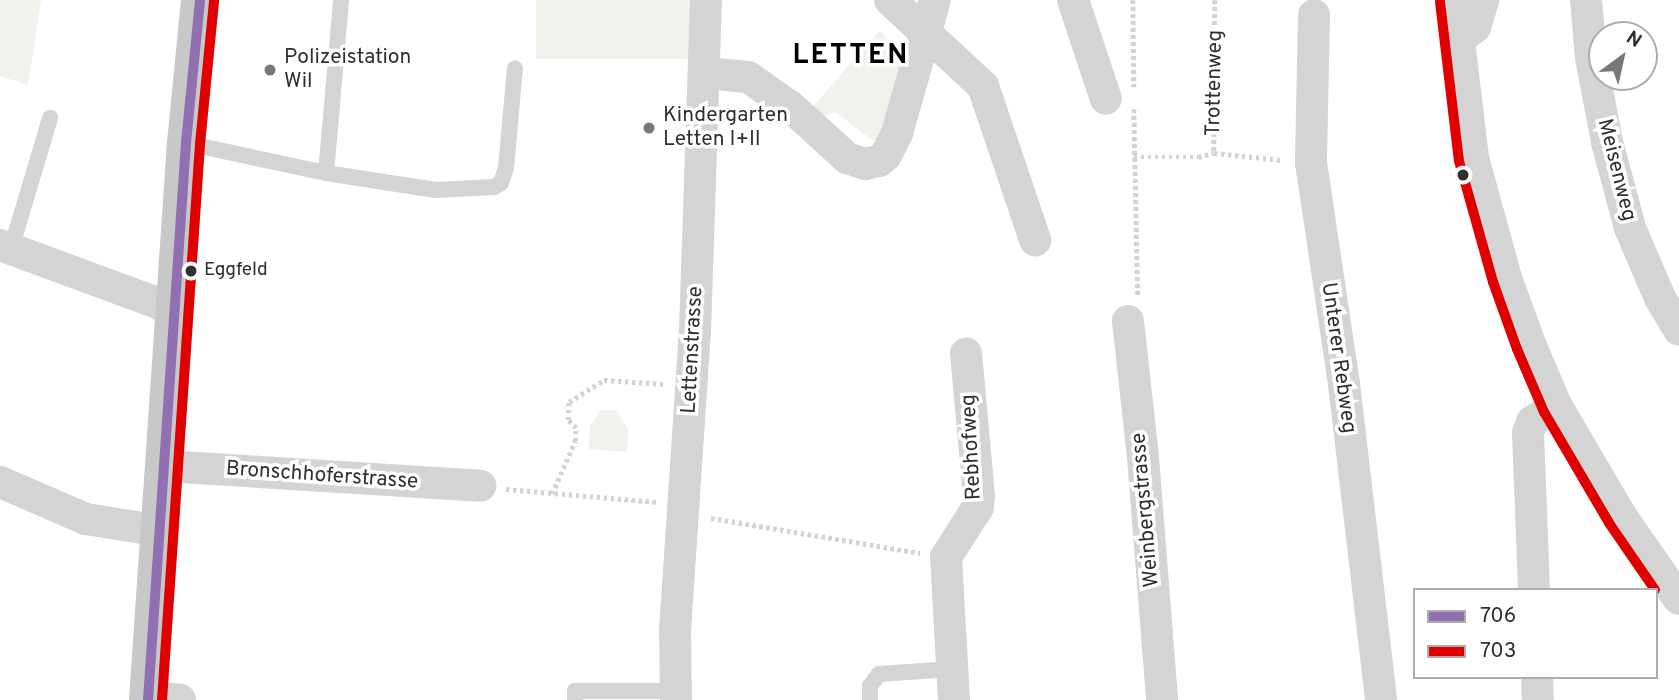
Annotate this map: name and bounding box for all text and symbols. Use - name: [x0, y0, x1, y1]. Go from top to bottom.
- north arrow: [1588, 21, 1658, 91]
- text: N: [1621, 26, 1646, 54]
- street label: Trottenweg: [1201, 30, 1229, 136]
- district label: LETTEN: [793, 39, 909, 73]
- place label: Polizeistation Wil: [284, 45, 411, 95]
- marker: Polizeistation Wil: [262, 62, 278, 78]
- place label: Kindergarten Letten I+II: [663, 103, 788, 153]
- street label: Meisenweg: [1591, 116, 1641, 224]
- marker: Kindergarten Letten I+II: [641, 120, 657, 136]
- unlabelled marker: [1456, 168, 1470, 182]
- place label: Eggfeld: [204, 260, 268, 282]
- marker: Eggfeld: [184, 264, 198, 278]
- street label: Unterer Rebweg: [1315, 281, 1361, 435]
- street label: Lettenstrasse: [677, 286, 709, 414]
- street label: Rebhofweg: [957, 393, 987, 501]
- street label: Weinbergstrasse: [1127, 432, 1165, 588]
- street label: Bronschhoferstrasse: [225, 457, 419, 495]
- legend: [1413, 588, 1658, 679]
- text: 706: [1480, 603, 1516, 630]
- text: 703: [1480, 638, 1516, 665]

